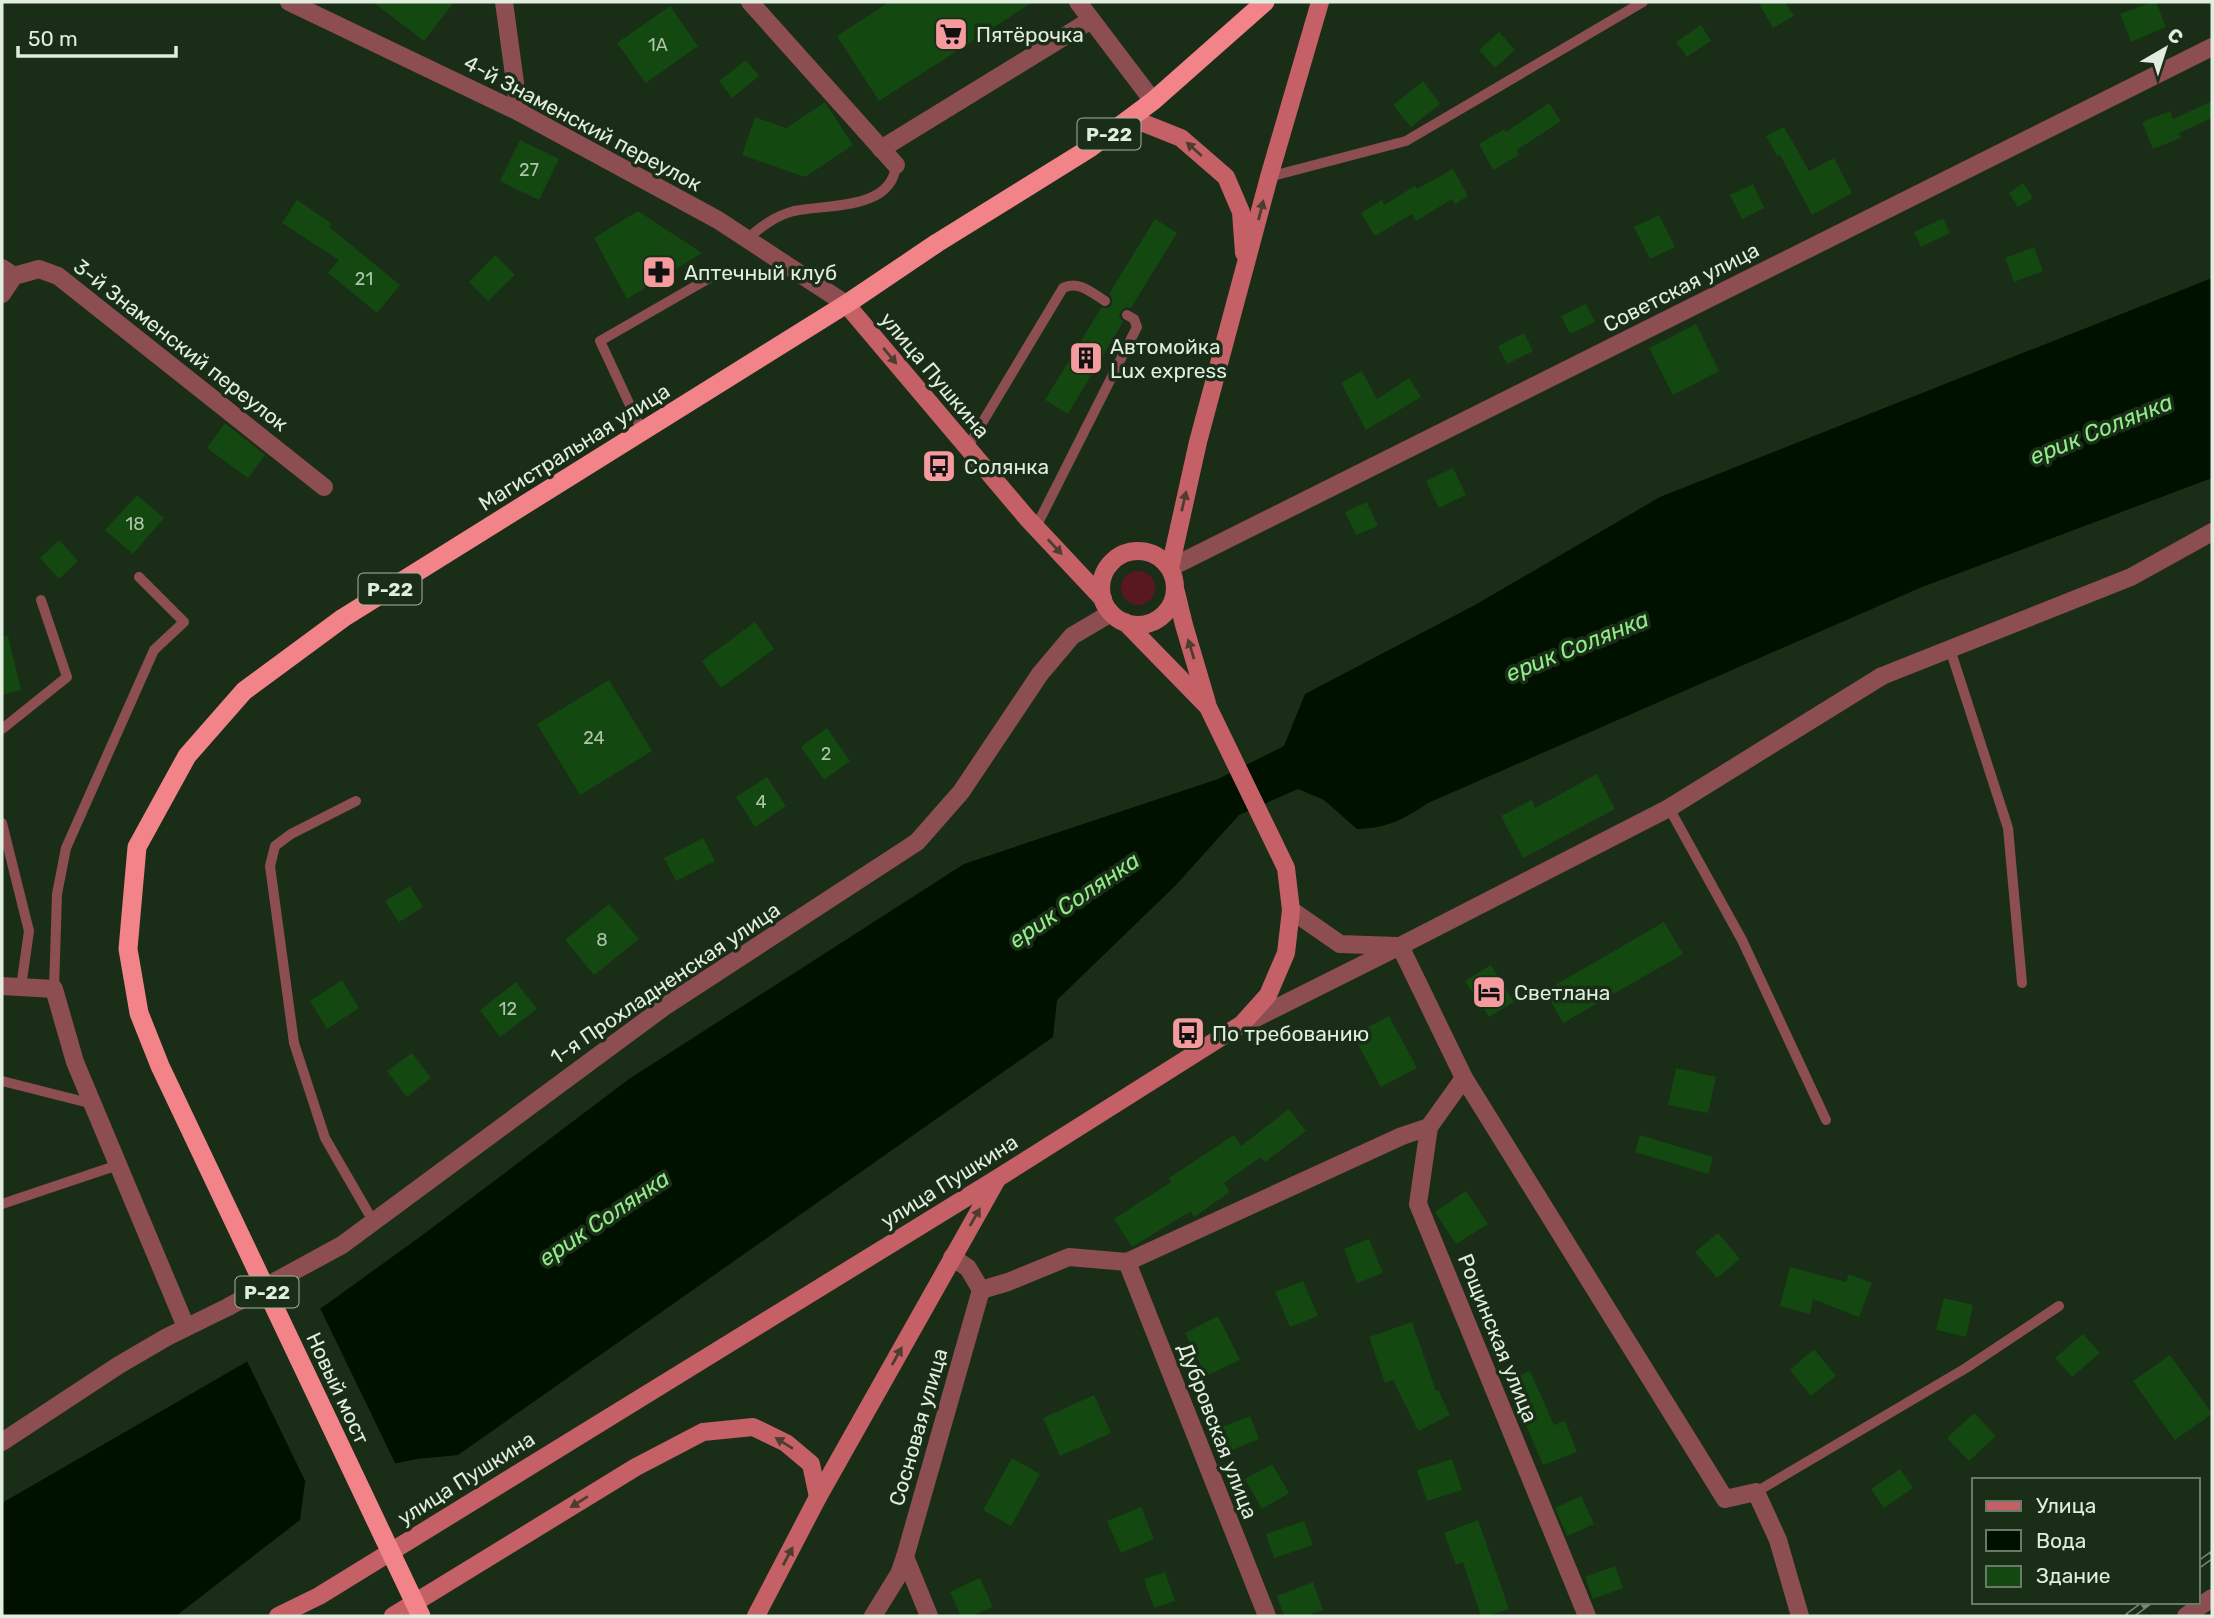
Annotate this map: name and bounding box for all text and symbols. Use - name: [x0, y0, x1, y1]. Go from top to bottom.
- scale bar: [18, 14, 175, 58]
- north arrow: [2130, 14, 2200, 84]
- supermarket icon: Пятёрочка: [932, 15, 970, 53]
- place label: Пятёрочка: [976, 22, 1084, 47]
- text: С: [2163, 23, 2188, 49]
- text: 50 m: [28, 26, 78, 51]
- house number: 1А: [648, 34, 668, 56]
- street label: 4-й Знаменский переулок: [460, 50, 706, 196]
- road number: Р-22: [1078, 118, 1140, 150]
- one-way arrow: [1186, 142, 1203, 157]
- house number: 27: [519, 159, 539, 181]
- one-way arrow: [1256, 199, 1267, 221]
- street label: Советская улица: [1599, 237, 1763, 337]
- pharmacy icon: Аптечный клуб: [640, 253, 678, 291]
- street label: 3-й Знаменский переулок: [69, 254, 293, 436]
- place label: Аптечный клуб: [684, 260, 837, 285]
- house number: 21: [355, 268, 373, 290]
- street label: улица Пушкина: [875, 307, 995, 443]
- place label: Автомойка Lux express: [1110, 334, 1227, 383]
- building icon: Автомойка Lux express: [1067, 339, 1105, 377]
- one-way arrow: [882, 348, 897, 365]
- street label: Магистральная улица: [474, 378, 674, 516]
- water label: ерик Солянка: [2025, 388, 2177, 470]
- bus stop icon: Солянка: [920, 447, 958, 485]
- place label: Солянка: [964, 454, 1049, 479]
- one-way arrow: [1179, 490, 1190, 512]
- house number: 18: [125, 513, 145, 535]
- one-way arrow: [1046, 538, 1062, 555]
- road number: Р-22: [358, 574, 422, 604]
- water label: ерик Солянка: [1501, 605, 1653, 687]
- one-way arrow: [1185, 638, 1196, 659]
- house number: 24: [583, 727, 605, 749]
- house number: 2: [821, 743, 831, 765]
- house number: 4: [755, 791, 767, 813]
- water label: ерик Солянка: [1003, 846, 1145, 954]
- street label: 1-я Прохладненская улица: [545, 897, 785, 1069]
- house number: 8: [596, 929, 608, 951]
- hotel icon: Светлана: [1470, 973, 1508, 1011]
- place label: Светлана: [1514, 980, 1610, 1005]
- house number: 12: [499, 998, 517, 1020]
- bus stop icon: По требованию: [1169, 1014, 1207, 1052]
- place label: По требованию: [1212, 1021, 1369, 1046]
- street label: улица Пушкина: [876, 1129, 1022, 1233]
- water label: ерик Солянка: [533, 1164, 675, 1272]
- one-way arrow: [969, 1208, 981, 1227]
- street label: Рощинская улица: [1453, 1250, 1543, 1426]
- road number: Р-22: [236, 1276, 298, 1308]
- street label: Новый мост: [301, 1328, 375, 1448]
- street label: Дубровская улица: [1173, 1340, 1263, 1522]
- street label: Сосновая улица: [884, 1345, 952, 1509]
- one-way arrow: [891, 1347, 903, 1366]
- street label: улица Пушкина: [393, 1426, 539, 1530]
- one-way arrow: [774, 1437, 793, 1450]
- legend: [1972, 1478, 2200, 1604]
- text: Улица: [2036, 1493, 2096, 1518]
- one-way arrow: [570, 1495, 589, 1508]
- text: Вода: [2036, 1528, 2086, 1553]
- one-way arrow: [782, 1546, 793, 1566]
- text: Здание: [2036, 1563, 2111, 1588]

